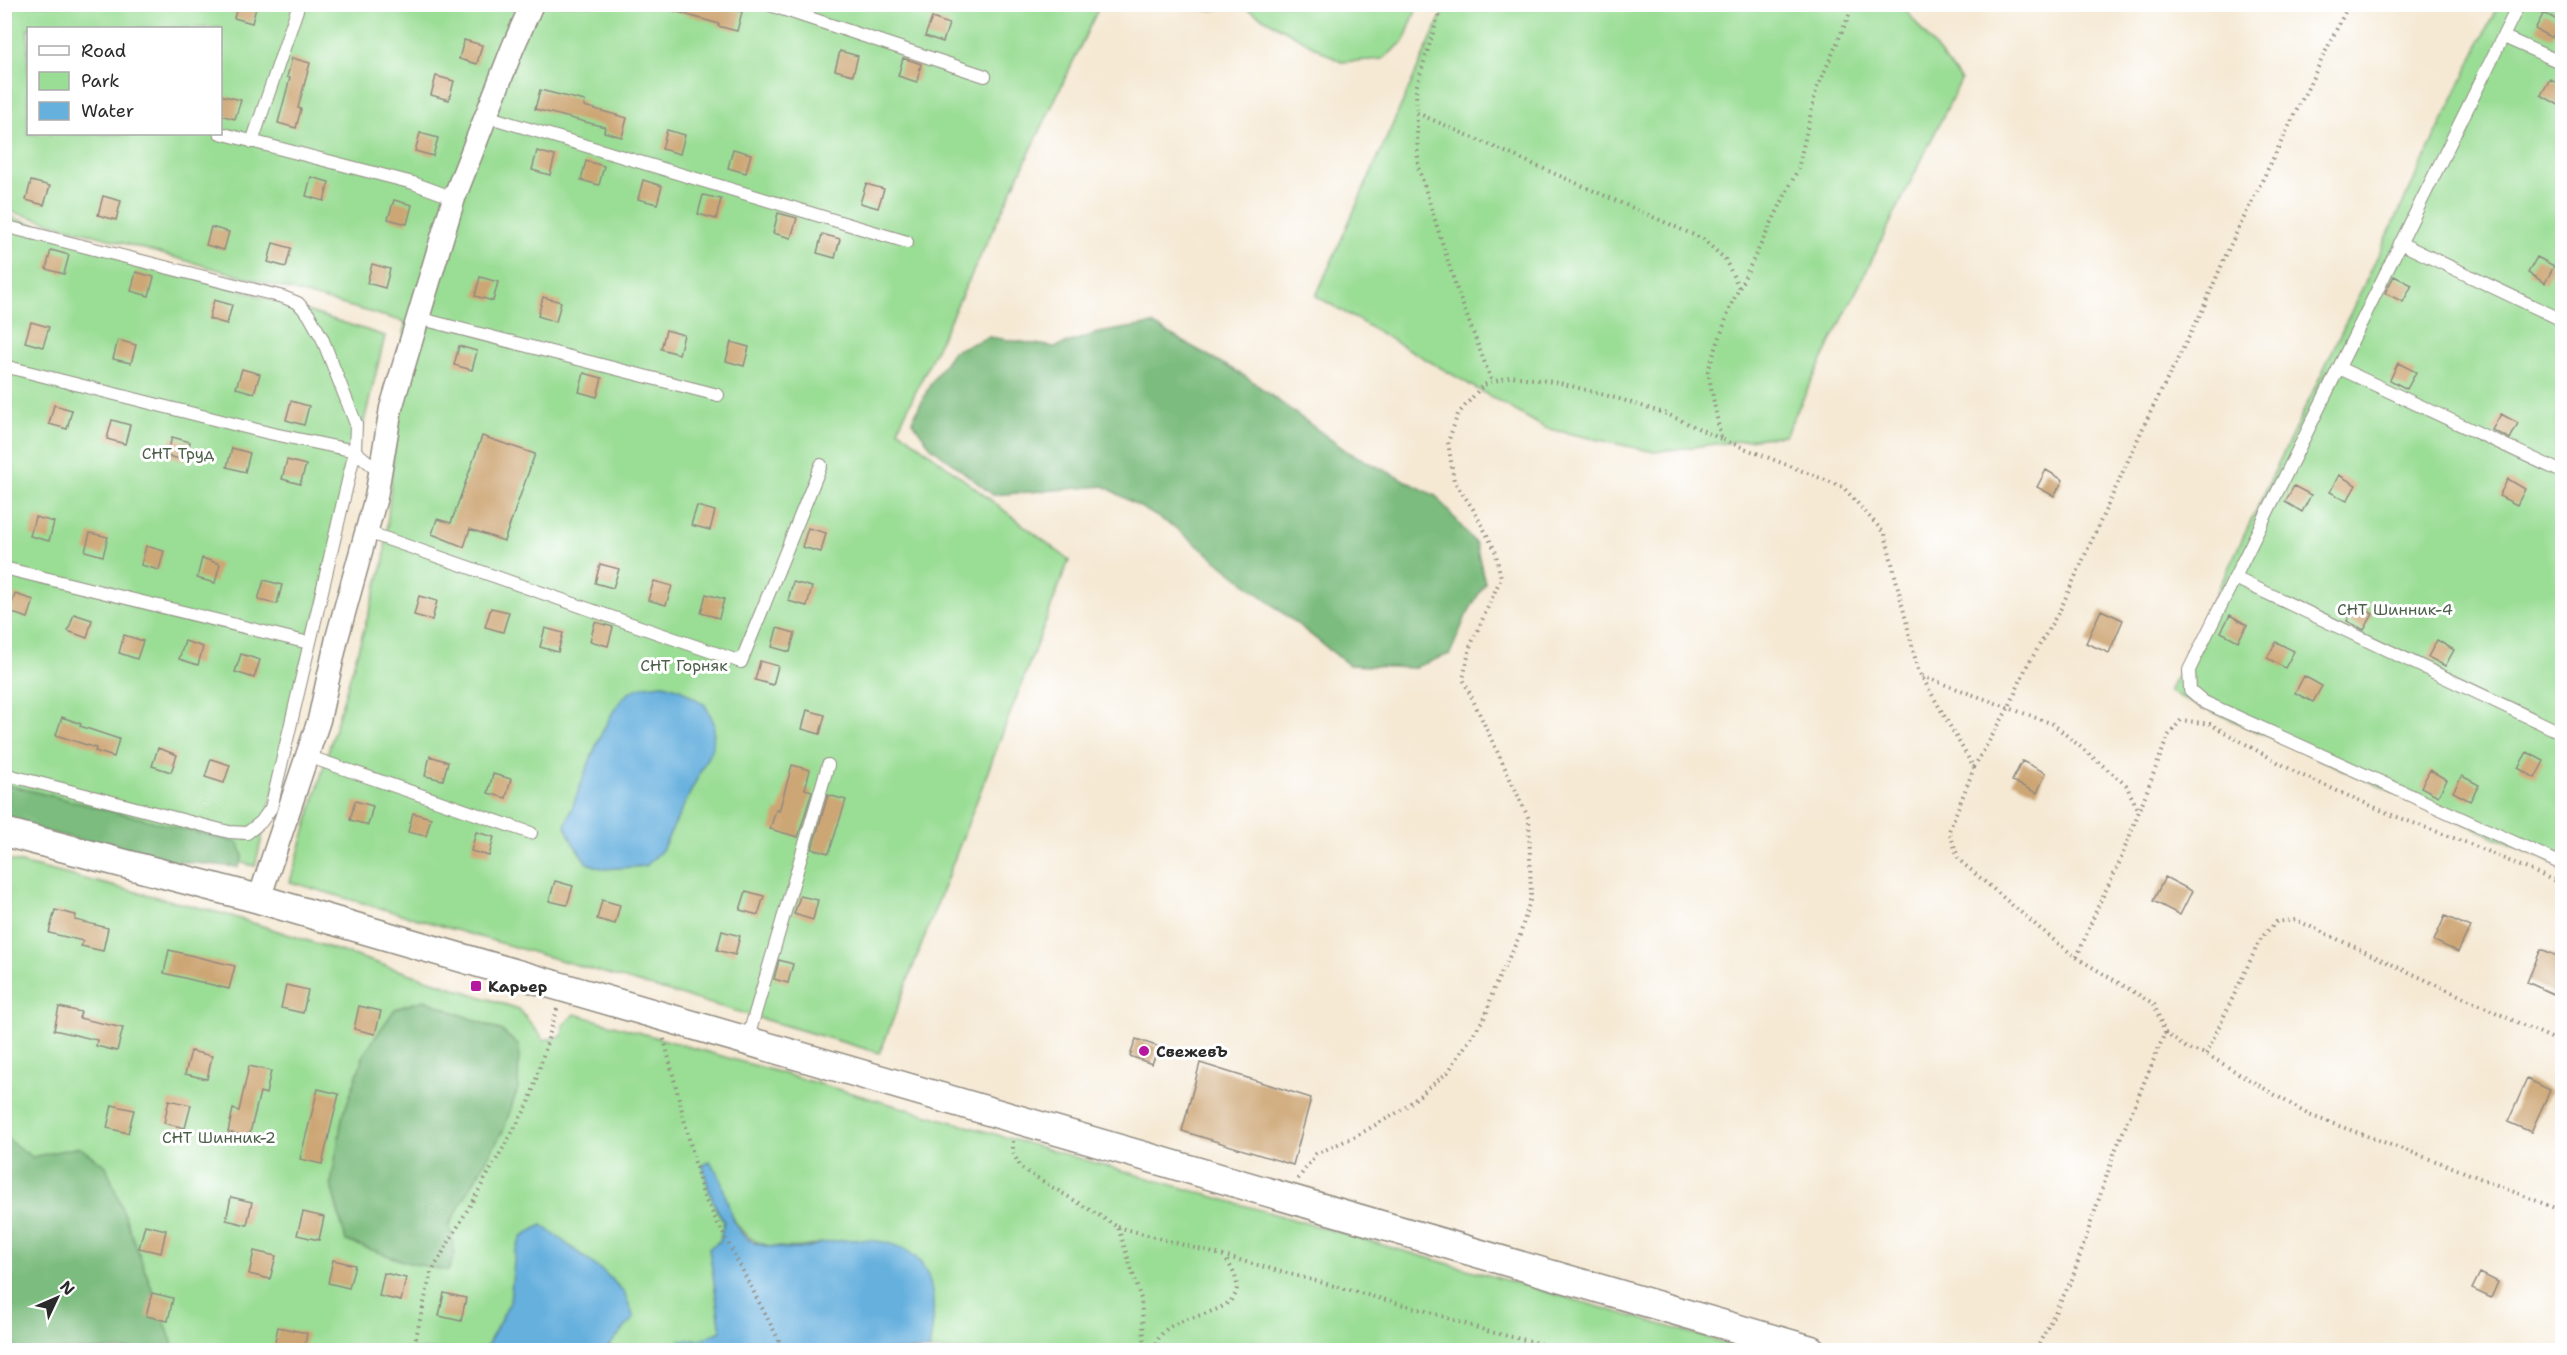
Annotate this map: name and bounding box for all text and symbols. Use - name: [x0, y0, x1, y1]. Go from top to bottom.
- legend: [27, 27, 222, 135]
- text: Road: [81, 39, 126, 63]
- text: Park: [81, 69, 120, 93]
- text: Water: [81, 99, 134, 123]
- park label: СНТ Труд: [142, 443, 214, 464]
- park label: СНТ Шинник-4: [2337, 599, 2453, 620]
- park label: СНТ Горняк: [640, 655, 728, 676]
- place label: Карьер: [488, 976, 548, 997]
- marker: Карьер: [469, 979, 483, 993]
- place label: СвежевЪ: [1156, 1041, 1228, 1062]
- marker: СвежевЪ: [1137, 1044, 1151, 1058]
- park label: СНТ Шинник-2: [162, 1127, 276, 1148]
- north arrow: [27, 1268, 87, 1328]
- text: N: [55, 1276, 79, 1300]

